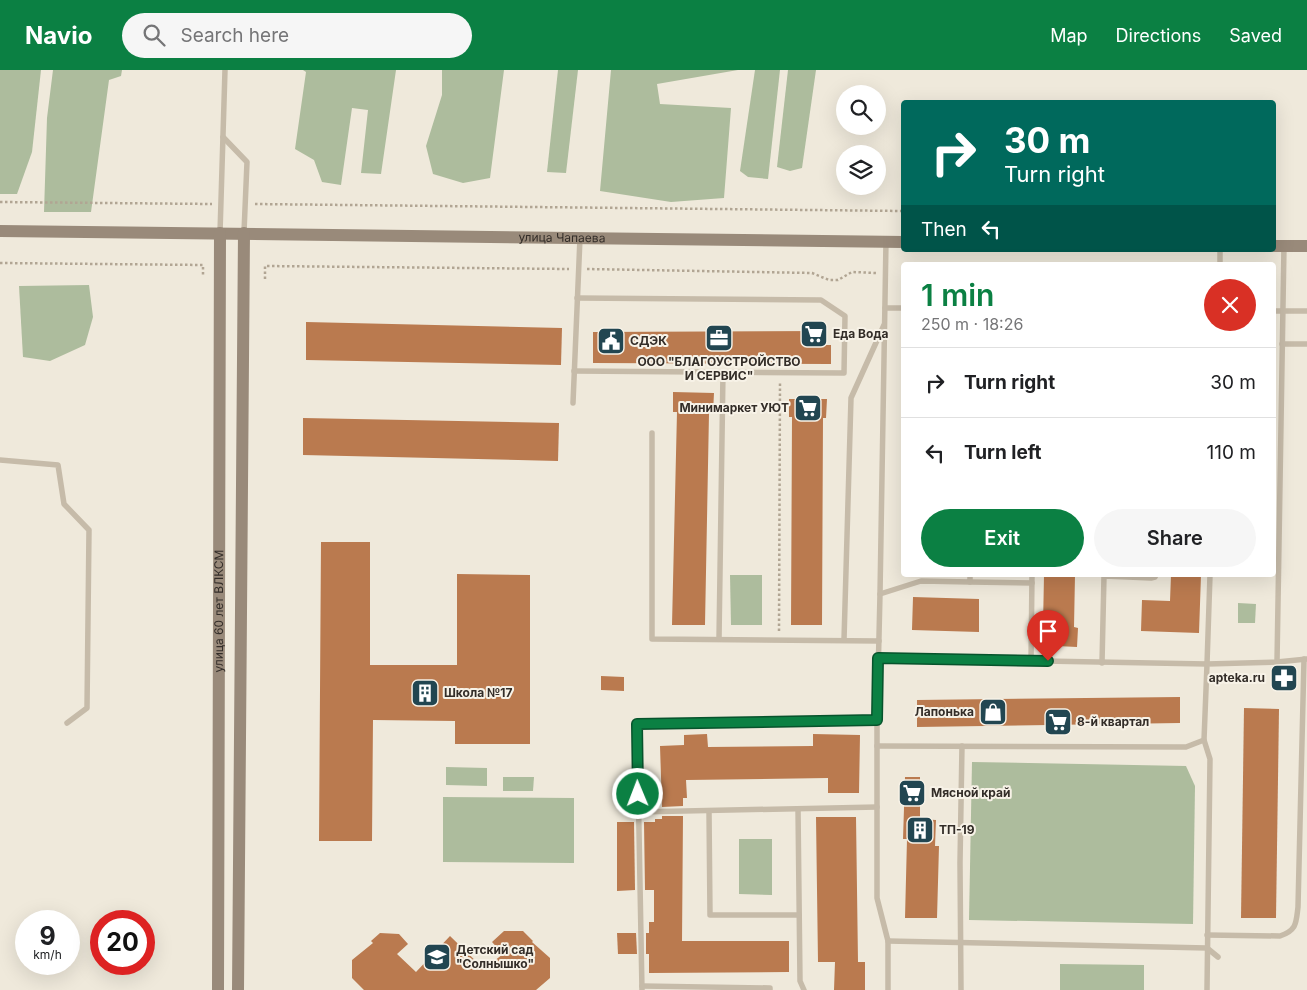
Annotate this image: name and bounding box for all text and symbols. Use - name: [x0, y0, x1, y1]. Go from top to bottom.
- search box: [122, 13, 472, 58]
- text: Navio: [25, 21, 92, 50]
- icon: search: [140, 21, 168, 49]
- text: Search here: [180, 24, 289, 47]
- text: Map: [1050, 25, 1088, 46]
- text: Directions: [1116, 25, 1201, 46]
- text: Saved: [1229, 25, 1282, 46]
- map controls: [836, 85, 886, 195]
- button: search: [836, 85, 886, 135]
- text: 30 m: [1004, 119, 1090, 161]
- icon: right: [921, 120, 986, 185]
- button: layers: [836, 145, 886, 195]
- text: Turn right: [1004, 161, 1105, 187]
- icon: left: [977, 215, 1005, 243]
- text: Then: [921, 218, 967, 241]
- street label: улица Чапаева: [518, 229, 606, 245]
- text: 1 min: [921, 277, 994, 313]
- button: close: [1204, 279, 1256, 331]
- text: 250 m · 18:26: [921, 314, 1023, 334]
- supermarket icon: Еда Вода: [799, 319, 829, 349]
- office icon: ООО "БЛАГОУСТРОЙСТВО И СЕРВИС": [704, 323, 734, 353]
- public building icon: СДЭК: [596, 326, 626, 356]
- place label: Еда Вода: [833, 326, 888, 341]
- place label: СДЭК: [630, 333, 667, 348]
- place label: ООО "БЛАГОУСТРОЙСТВО И СЕРВИС": [637, 354, 801, 383]
- icon: right: [921, 369, 949, 397]
- text: Turn right: [964, 371, 1055, 394]
- text: 30 m: [1210, 371, 1256, 394]
- supermarket icon: Минимаркет УЮТ: [793, 393, 823, 423]
- place label: Минимаркет УЮТ: [679, 400, 789, 415]
- icon: left: [921, 439, 949, 467]
- text: Turn left: [964, 441, 1042, 464]
- text: 110 m: [1207, 441, 1256, 464]
- button: Exit: [921, 509, 1084, 567]
- button: Share: [1094, 509, 1256, 567]
- street label: улица 60 лет ВЛКСМ: [211, 550, 226, 672]
- pin: [1027, 610, 1069, 661]
- icon: arrive: [1034, 617, 1062, 645]
- pharmacy icon: apteka.ru: [1269, 663, 1299, 693]
- place label: apteka.ru: [1209, 670, 1265, 685]
- building icon: Школа №17: [410, 678, 440, 708]
- place label: Школа №17: [444, 685, 512, 700]
- shop icon: Лапонька: [978, 697, 1008, 727]
- place label: Лапонька: [915, 704, 974, 719]
- supermarket icon: 8-й квартал: [1043, 707, 1073, 737]
- place label: 8-й квартал: [1077, 714, 1149, 729]
- position arrow: [611, 767, 663, 819]
- supermarket icon: Мясной край: [897, 778, 927, 808]
- place label: Мясной край: [931, 785, 1010, 800]
- building icon: ТП-19: [905, 815, 935, 845]
- place label: ТП-19: [939, 822, 975, 837]
- speed limit sign: 20: [90, 910, 155, 975]
- text: 9: [39, 921, 56, 951]
- school or university icon: Детский сад "Солнышко": [422, 942, 452, 972]
- place label: Детский сад "Солнышко": [456, 942, 534, 971]
- text: km/h: [33, 947, 62, 962]

